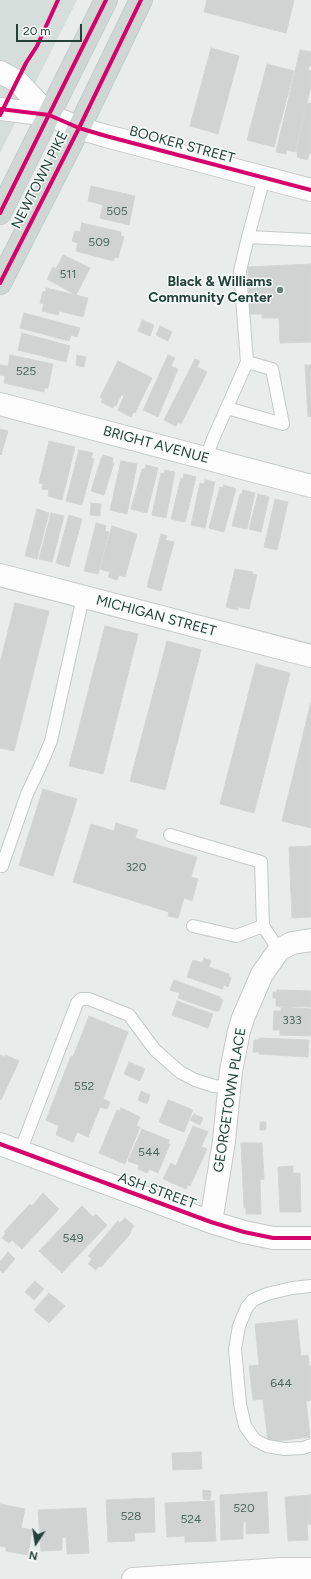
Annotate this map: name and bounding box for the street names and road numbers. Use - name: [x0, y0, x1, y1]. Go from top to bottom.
- street label: BOOKER STREET: [127, 123, 237, 167]
- street label: NEWTOWN PIKE: [8, 128, 72, 232]
- street label: BRIGHT AVENUE: [101, 423, 211, 467]
- street label: MICHIGAN STREET: [94, 592, 218, 640]
- street label: GEORGETOWN PLACE: [210, 1026, 250, 1174]
- street label: ASH STREET: [116, 1169, 198, 1213]

